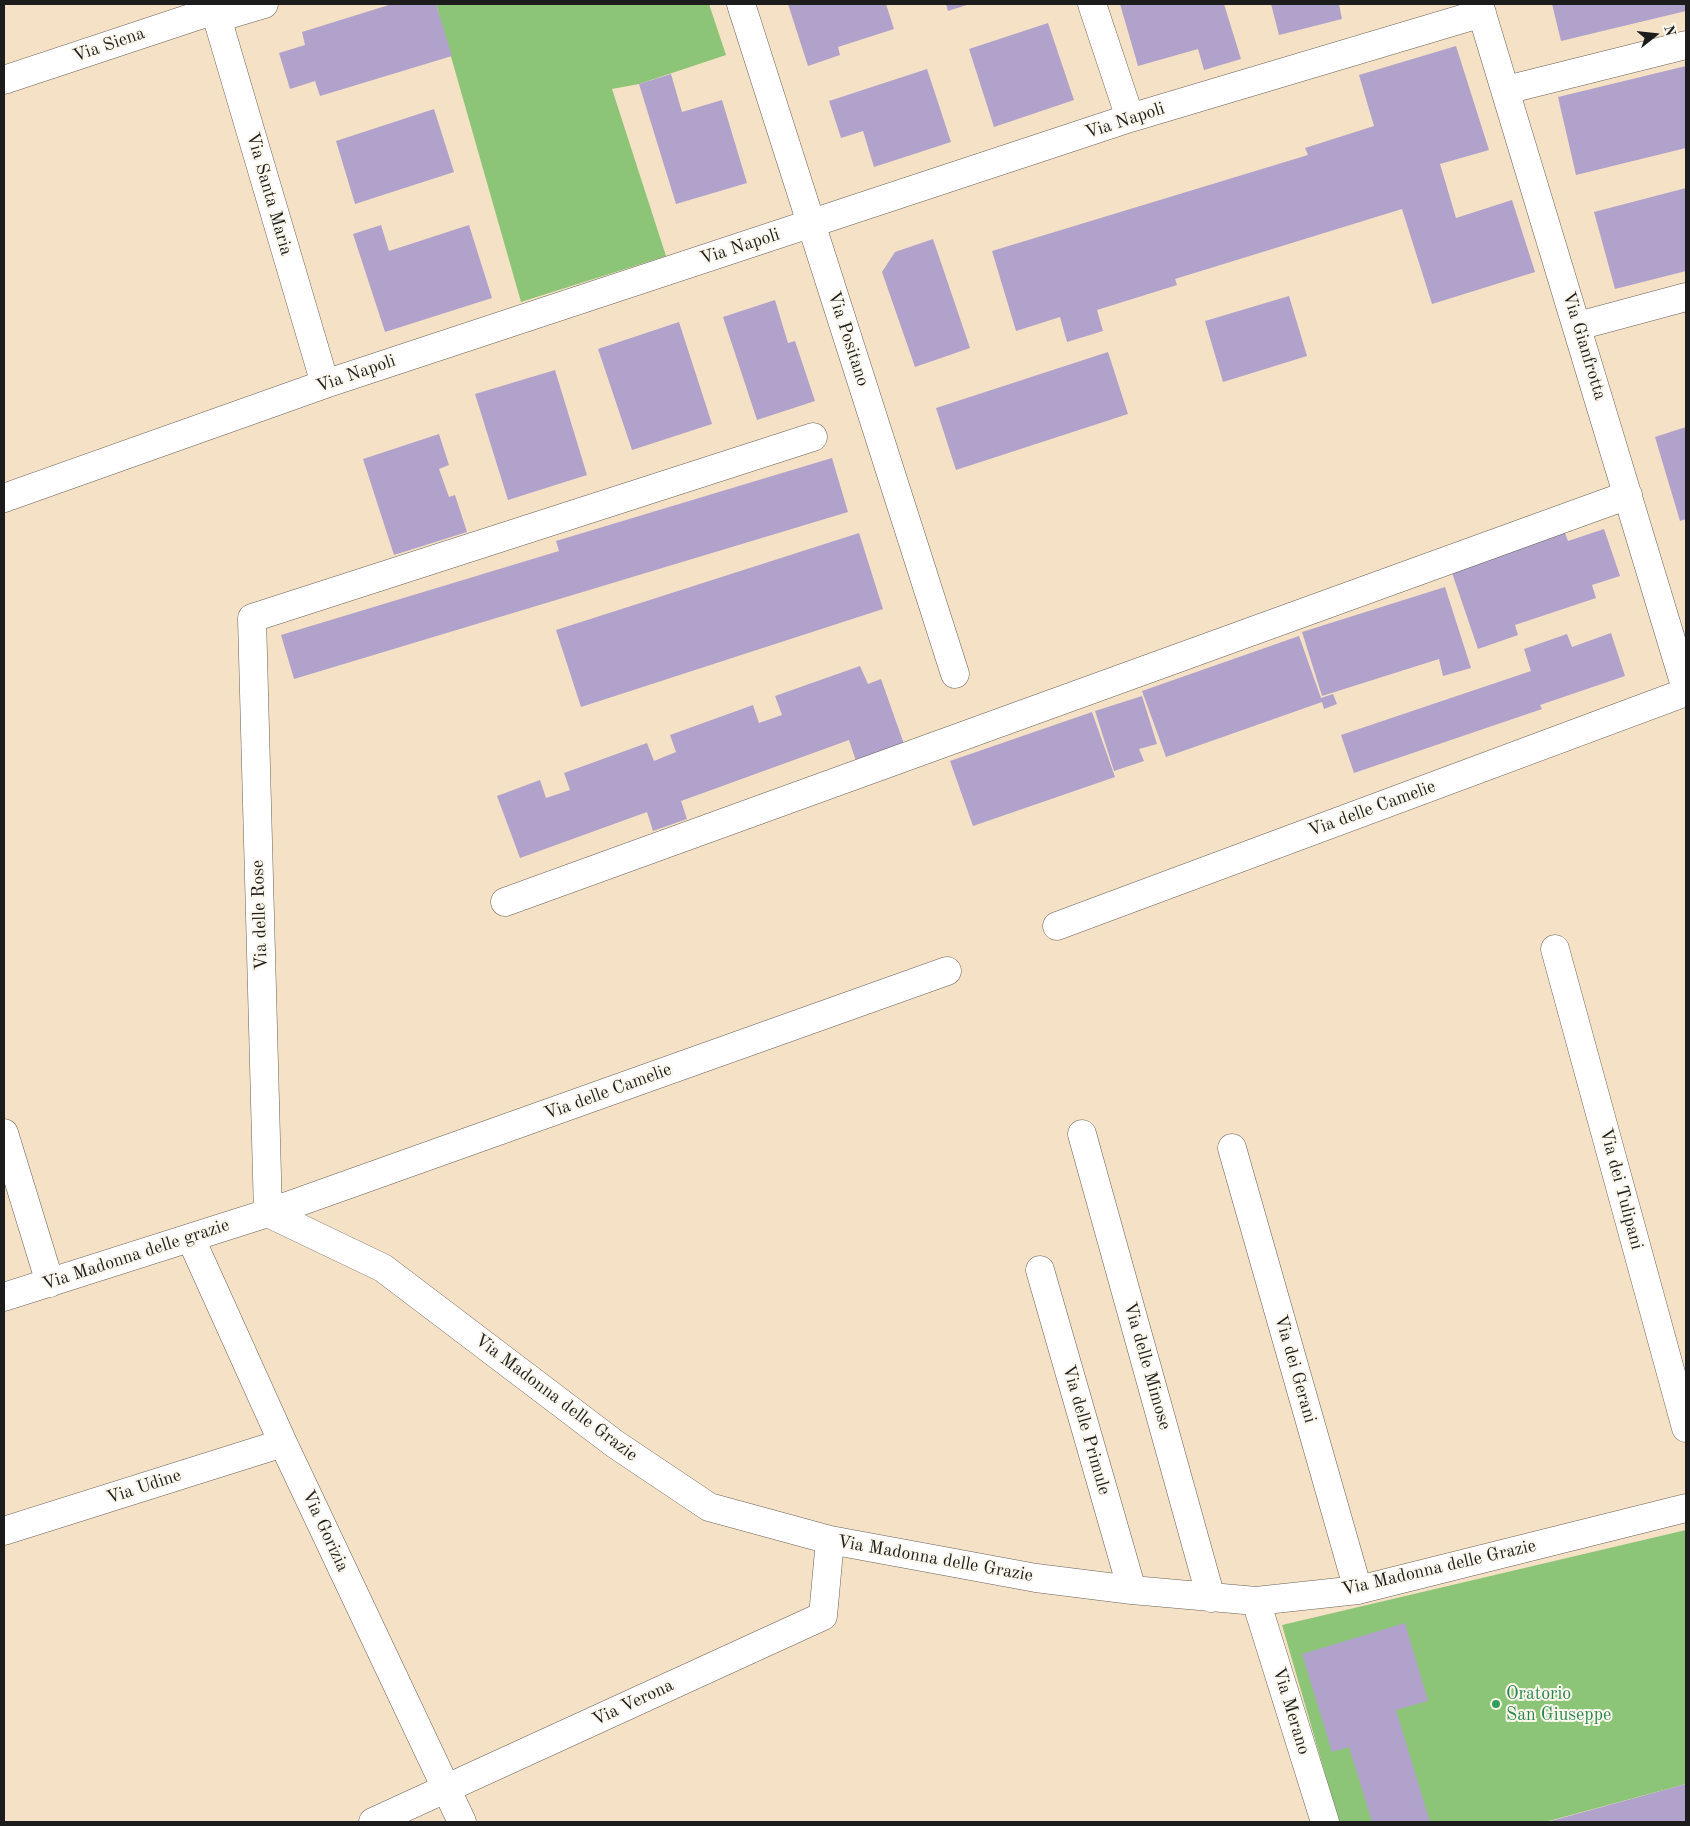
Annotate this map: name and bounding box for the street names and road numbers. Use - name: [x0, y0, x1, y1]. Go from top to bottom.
- street label: Via Siena: [70, 23, 148, 67]
- street label: Via Napoli: [1082, 98, 1168, 144]
- street label: Via Santa Maria: [241, 130, 297, 258]
- street label: Via Napoli: [697, 224, 783, 270]
- street label: Via Positano: [822, 289, 874, 389]
- street label: Via Gianfrotta: [1557, 289, 1611, 403]
- street label: Via Napoli: [313, 350, 399, 398]
- street label: Via delle Camelie: [1305, 776, 1439, 842]
- street label: Via delle Rose: [247, 859, 273, 971]
- street label: Via delle Camelie: [541, 1059, 675, 1125]
- street label: Via dei Tulipani: [1594, 1126, 1648, 1252]
- street label: Via Madonna delle grazie: [40, 1215, 232, 1295]
- street label: Via delle Mimose: [1118, 1300, 1176, 1432]
- street label: Via dei Gerani: [1269, 1312, 1321, 1426]
- street label: Via Madonna delle Grazie: [470, 1330, 642, 1466]
- street label: Via delle Primule: [1057, 1363, 1115, 1497]
- street label: Via Udine: [104, 1465, 184, 1509]
- street label: Via Gorizia: [297, 1487, 353, 1575]
- street label: Via Madonna delle Grazie: [835, 1531, 1035, 1587]
- street label: Via Madonna delle Grazie: [1340, 1535, 1538, 1601]
- street label: Via Merano: [1267, 1665, 1315, 1757]
- street label: Via Verona: [589, 1675, 677, 1731]

